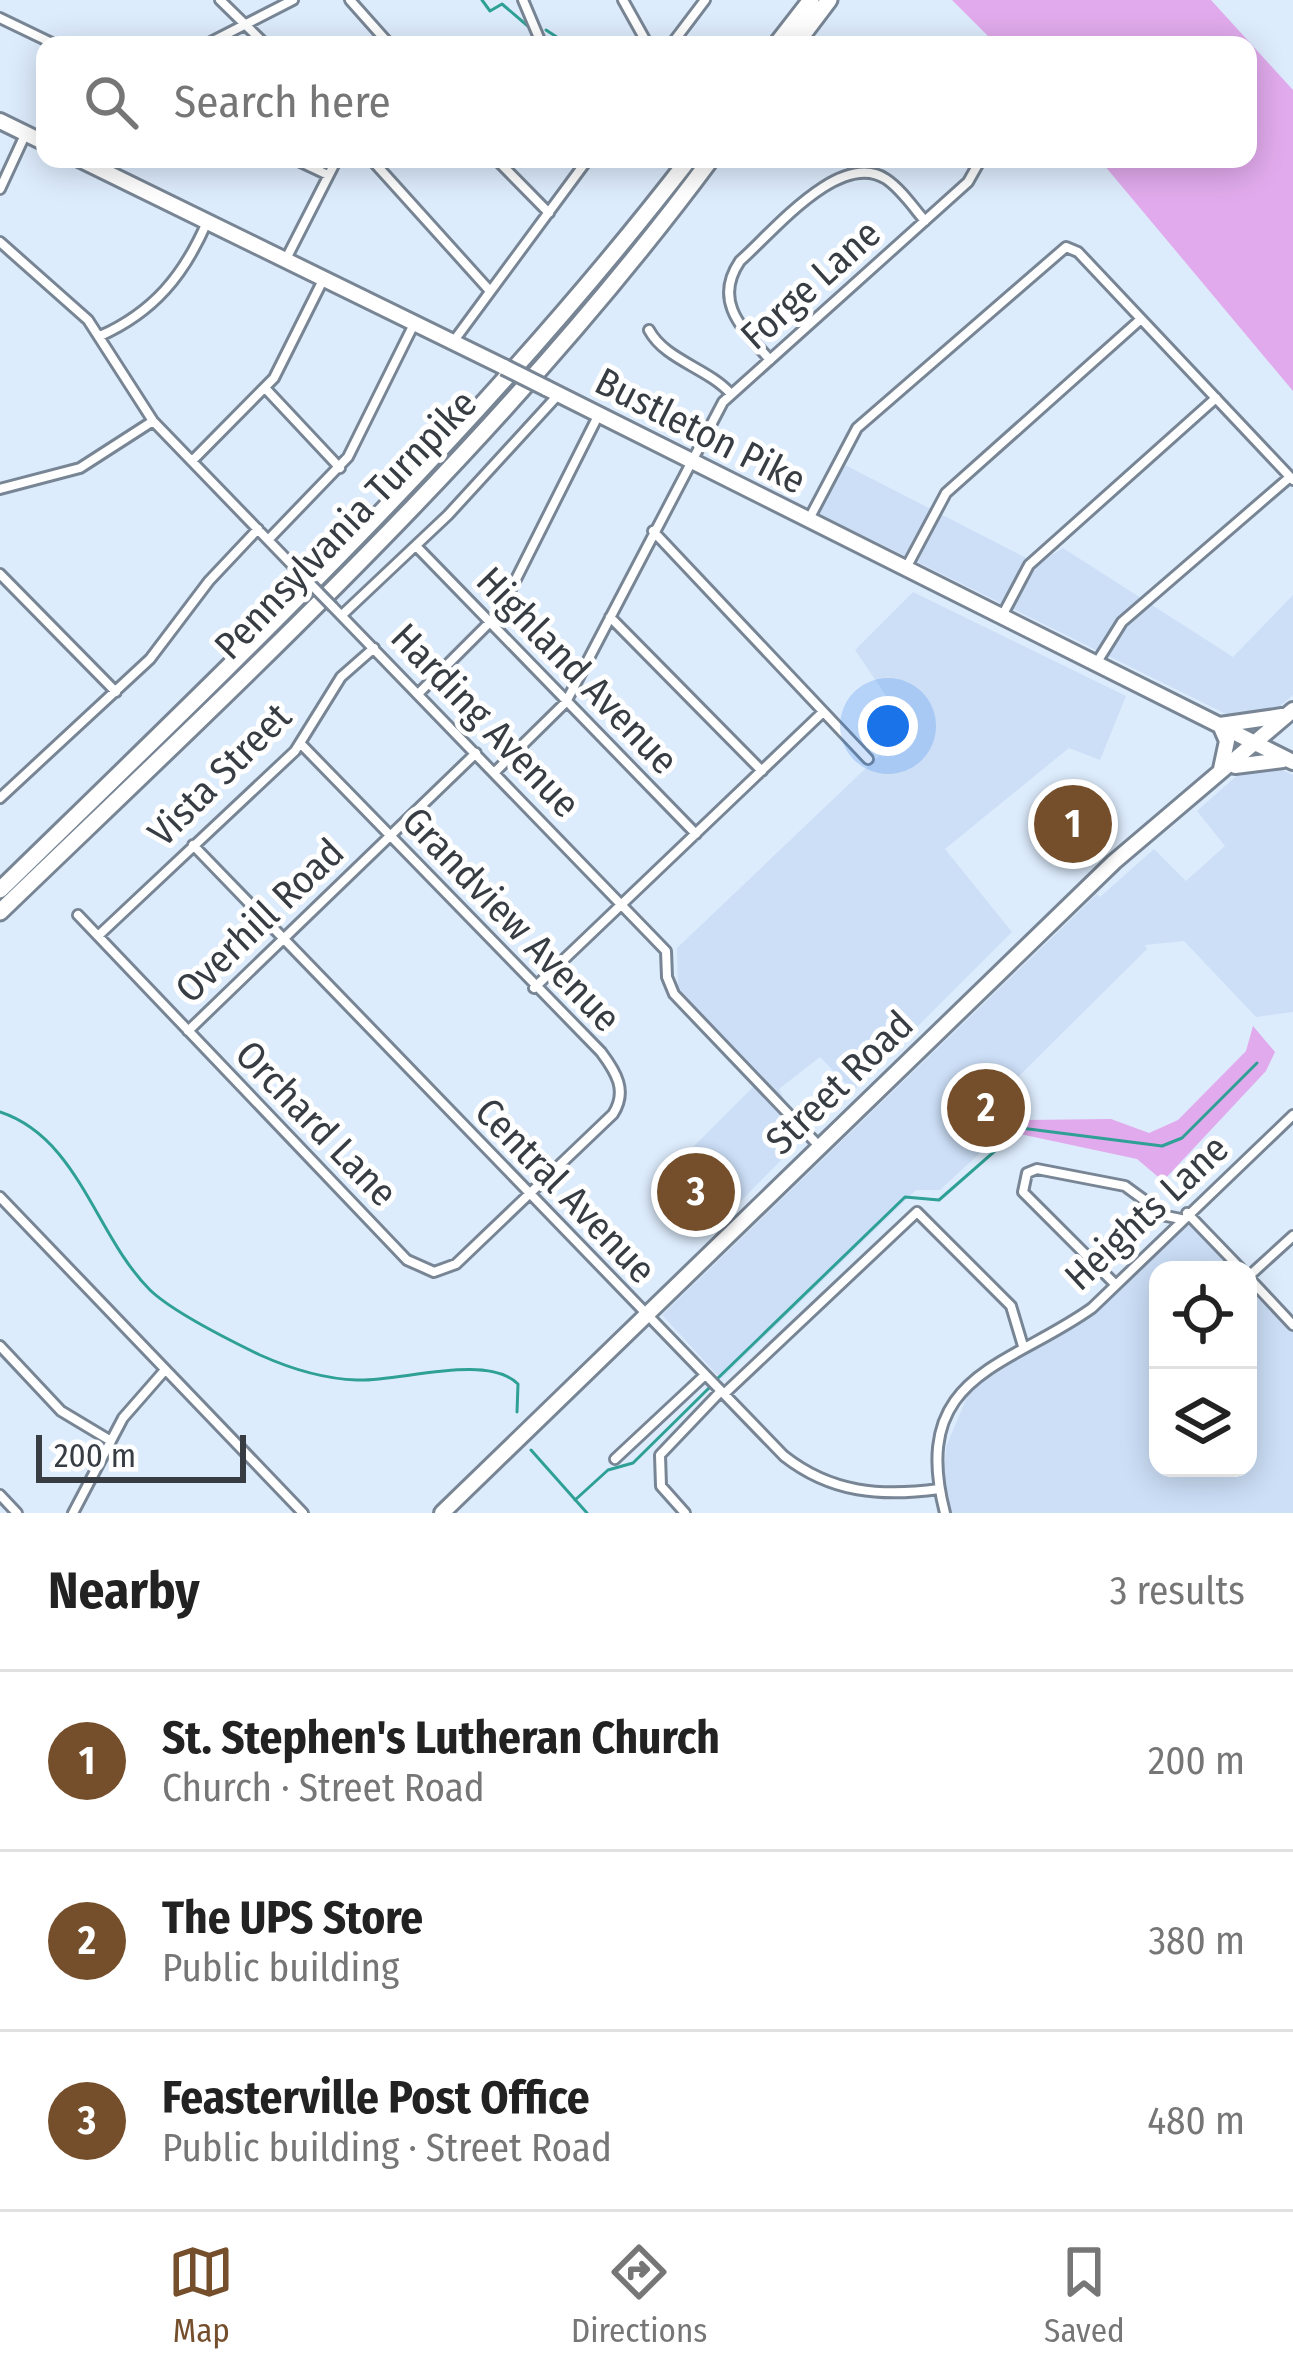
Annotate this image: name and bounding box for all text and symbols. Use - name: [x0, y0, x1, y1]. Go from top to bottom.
- search box: [36, 36, 1257, 168]
- icon: search: [78, 69, 144, 135]
- text: Search here: [174, 75, 391, 129]
- street label: Forge Lane: [732, 210, 890, 359]
- street label: Bustleton Pike: [588, 358, 813, 504]
- street label: Pennsylvania Turnpike: [205, 381, 486, 669]
- street label: Highland Avenue: [467, 558, 687, 784]
- street label: Harding Avenue: [381, 614, 589, 827]
- street label: Vista Street: [139, 694, 301, 856]
- your location: [858, 696, 918, 756]
- pin: 1: [1034, 779, 1112, 869]
- street label: Grandview Avenue: [393, 798, 630, 1041]
- street label: Overhill Road: [166, 829, 353, 1012]
- street label: Street Road: [757, 1002, 923, 1164]
- street label: Orchard Lane: [226, 1032, 406, 1216]
- pin: 2: [947, 1063, 1025, 1153]
- street label: Central Avenue: [466, 1089, 665, 1293]
- street label: Heights Lane: [1056, 1126, 1238, 1300]
- pin: 3: [657, 1147, 735, 1237]
- map controls: [1149, 1261, 1257, 1477]
- button: locate: [1149, 1261, 1257, 1369]
- button: layers: [1149, 1369, 1257, 1477]
- scale bar: [36, 1429, 246, 1482]
- text: 200 m: [54, 1436, 136, 1476]
- text: Nearby: [48, 1560, 200, 1622]
- text: 3 results: [1110, 1568, 1245, 1614]
- text: St. Stephen's Lutheran Church: [162, 1711, 720, 1765]
- text: 1: [79, 1738, 95, 1784]
- text: 200 m: [1148, 1738, 1245, 1784]
- text: Church · Street Road: [162, 1765, 485, 1811]
- text: The UPS Store: [162, 1891, 423, 1945]
- text: 2: [78, 1918, 96, 1964]
- text: 380 m: [1148, 1918, 1245, 1964]
- text: Public building: [162, 1945, 399, 1991]
- text: Feasterville Post Office: [162, 2071, 590, 2125]
- text: 3: [78, 2098, 96, 2144]
- text: 480 m: [1147, 2098, 1245, 2144]
- text: Public building · Street Road: [162, 2125, 612, 2171]
- tab: Map: [168, 2239, 234, 2351]
- tab: Directions: [571, 2239, 707, 2351]
- tab: Saved: [1044, 2239, 1125, 2351]

